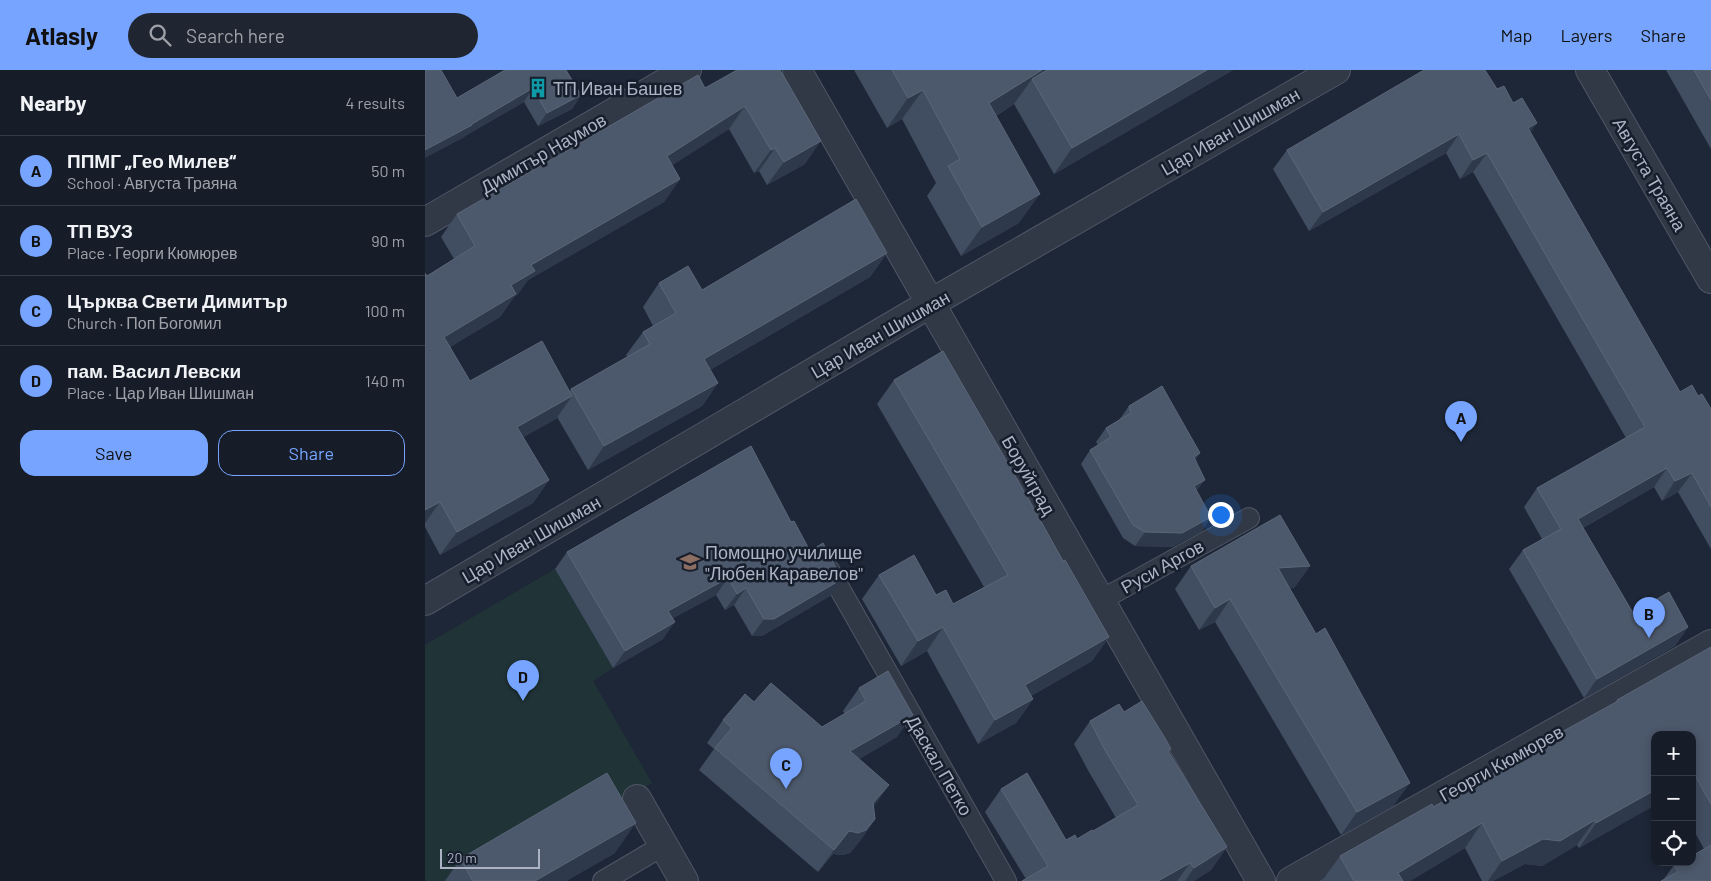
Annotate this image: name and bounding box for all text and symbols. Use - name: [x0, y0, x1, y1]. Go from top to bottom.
- search box: [128, 13, 478, 58]
- text: Atlasly: [25, 21, 98, 50]
- icon: search: [146, 21, 174, 49]
- text: Search here: [186, 24, 285, 47]
- text: Map: [1500, 24, 1532, 46]
- text: Layers: [1560, 24, 1613, 46]
- text: Share: [1641, 24, 1686, 46]
- building icon: ТП Иван Башев: [527, 77, 549, 99]
- place label: ТП Иван Башев: [553, 77, 682, 99]
- street label: Цар Иван Шишман: [1157, 82, 1303, 180]
- text: Nearby: [20, 90, 86, 115]
- text: 4 results: [345, 93, 405, 112]
- street label: Димитър Наумов: [476, 108, 610, 198]
- street label: Августа Траяна: [1609, 113, 1692, 235]
- text: ППМГ „Гео Милев“: [67, 149, 236, 172]
- text: A: [31, 161, 41, 180]
- text: 50 m: [371, 161, 405, 180]
- text: School · Августа Траяна: [67, 173, 237, 192]
- text: ТП ВУЗ: [67, 219, 133, 242]
- text: B: [31, 231, 41, 250]
- text: 90 m: [371, 231, 405, 250]
- text: Place · Георги Кюмюрев: [67, 243, 238, 262]
- street label: Цар Иван Шишман: [807, 285, 953, 383]
- text: Църква Свети Димитър: [67, 289, 288, 312]
- text: C: [31, 301, 41, 320]
- text: 100 m: [365, 301, 405, 320]
- text: Church · Поп Богомил: [67, 313, 222, 332]
- text: пам. Васил Левски: [67, 359, 241, 382]
- text: D: [31, 371, 41, 390]
- text: 140 m: [365, 371, 405, 390]
- text: Place · Цар Иван Шишман: [67, 383, 254, 402]
- pin: A: [1445, 401, 1477, 442]
- button: Save: [20, 430, 208, 476]
- button: Share: [218, 430, 405, 476]
- street label: Боруйград: [998, 431, 1061, 519]
- street label: Цар Иван Шишман: [458, 490, 604, 588]
- your location: [1208, 502, 1234, 528]
- street label: Руси Аргов: [1117, 534, 1207, 598]
- place label: Помощно училище "Любен Каравелов": [705, 541, 863, 584]
- school or university icon: Помощно училище "Любен Каравелов": [679, 551, 701, 573]
- pin: B: [1633, 597, 1665, 638]
- pin: D: [507, 660, 539, 701]
- street label: Даскал Петко: [902, 711, 978, 819]
- street label: Георги Кюмюрев: [1435, 720, 1567, 806]
- map controls: [1651, 731, 1696, 866]
- button: +: [1651, 731, 1696, 776]
- pin: C: [770, 748, 802, 789]
- button: −: [1651, 776, 1696, 821]
- button: locate: [1651, 821, 1696, 866]
- scale bar: [440, 846, 540, 869]
- text: 20 m: [447, 849, 477, 866]

